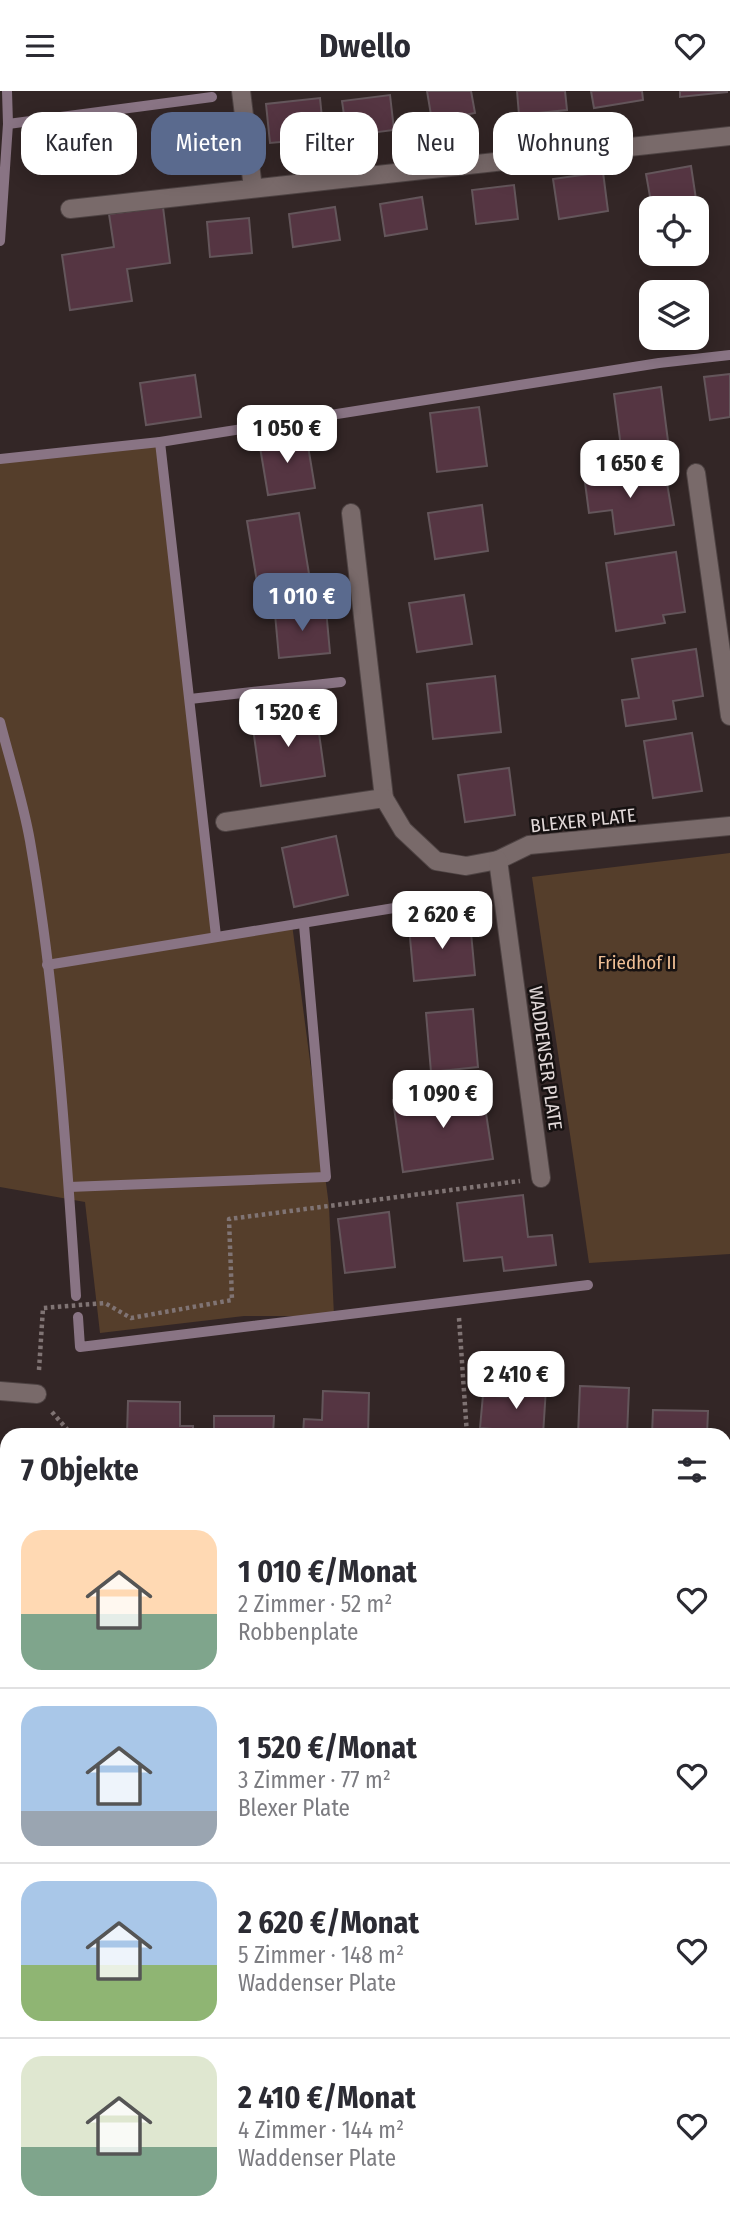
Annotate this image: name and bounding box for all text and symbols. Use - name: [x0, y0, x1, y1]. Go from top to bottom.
- icon: menu: [21, 27, 59, 65]
- text: Dwello: [319, 27, 411, 65]
- icon: heart: [671, 27, 709, 65]
- chip: Kaufen: [21, 112, 137, 175]
- chip: Mieten: [151, 112, 266, 175]
- chip: Filter: [280, 112, 378, 175]
- chip: Neu: [392, 112, 479, 175]
- chip: Wohnung: [493, 112, 633, 175]
- map controls: [639, 196, 709, 350]
- button: locate: [639, 196, 709, 266]
- button: layers: [639, 280, 709, 350]
- pin: 1 050 €: [222, 405, 352, 465]
- text: 1 050 €: [253, 414, 321, 442]
- pin: 1 650 €: [565, 441, 695, 500]
- text: 1 650 €: [596, 449, 664, 477]
- pin: 1 010 €: [237, 573, 367, 633]
- text: 1 010 €: [269, 582, 335, 610]
- pin: 1 520 €: [223, 689, 353, 749]
- text: 1 520 €: [255, 698, 321, 726]
- street label: BLEXER PLATE: [529, 804, 637, 837]
- pin: 2 620 €: [377, 891, 507, 951]
- text: 2 620 €: [408, 900, 476, 928]
- park label: Friedhof II: [598, 951, 676, 974]
- street label: WADDENSER PLATE: [524, 985, 567, 1132]
- pin: 1 090 €: [378, 1070, 508, 1130]
- text: 1 090 €: [409, 1079, 477, 1107]
- pin: 2 410 €: [451, 1351, 581, 1411]
- text: 2 410 €: [483, 1360, 549, 1388]
- icon: filters: [673, 1451, 711, 1489]
- text: 7 Objekte: [21, 1452, 139, 1488]
- text: 1 010 €/Monat: [238, 1554, 417, 1590]
- icon: home: [77, 1558, 161, 1642]
- icon: heart: [673, 1581, 711, 1619]
- text: 2 Zimmer · 52 m²: [238, 1590, 392, 1618]
- text: Robbenplate: [238, 1618, 358, 1646]
- text: 1 520 €/Monat: [238, 1730, 417, 1766]
- icon: home: [77, 1734, 161, 1818]
- icon: heart: [673, 1757, 711, 1795]
- text: 3 Zimmer · 77 m²: [238, 1766, 391, 1794]
- text: Blexer Plate: [238, 1794, 350, 1822]
- text: 2 620 €/Monat: [238, 1905, 419, 1941]
- icon: home: [77, 1909, 161, 1993]
- icon: heart: [673, 1932, 711, 1970]
- text: 5 Zimmer · 148 m²: [238, 1941, 404, 1969]
- text: Waddenser Plate: [238, 1969, 396, 1997]
- text: 2 410 €/Monat: [238, 2080, 416, 2116]
- icon: home: [77, 2084, 161, 2168]
- icon: heart: [673, 2107, 711, 2145]
- text: 4 Zimmer · 144 m²: [238, 2116, 404, 2144]
- text: Waddenser Plate: [238, 2144, 396, 2172]

